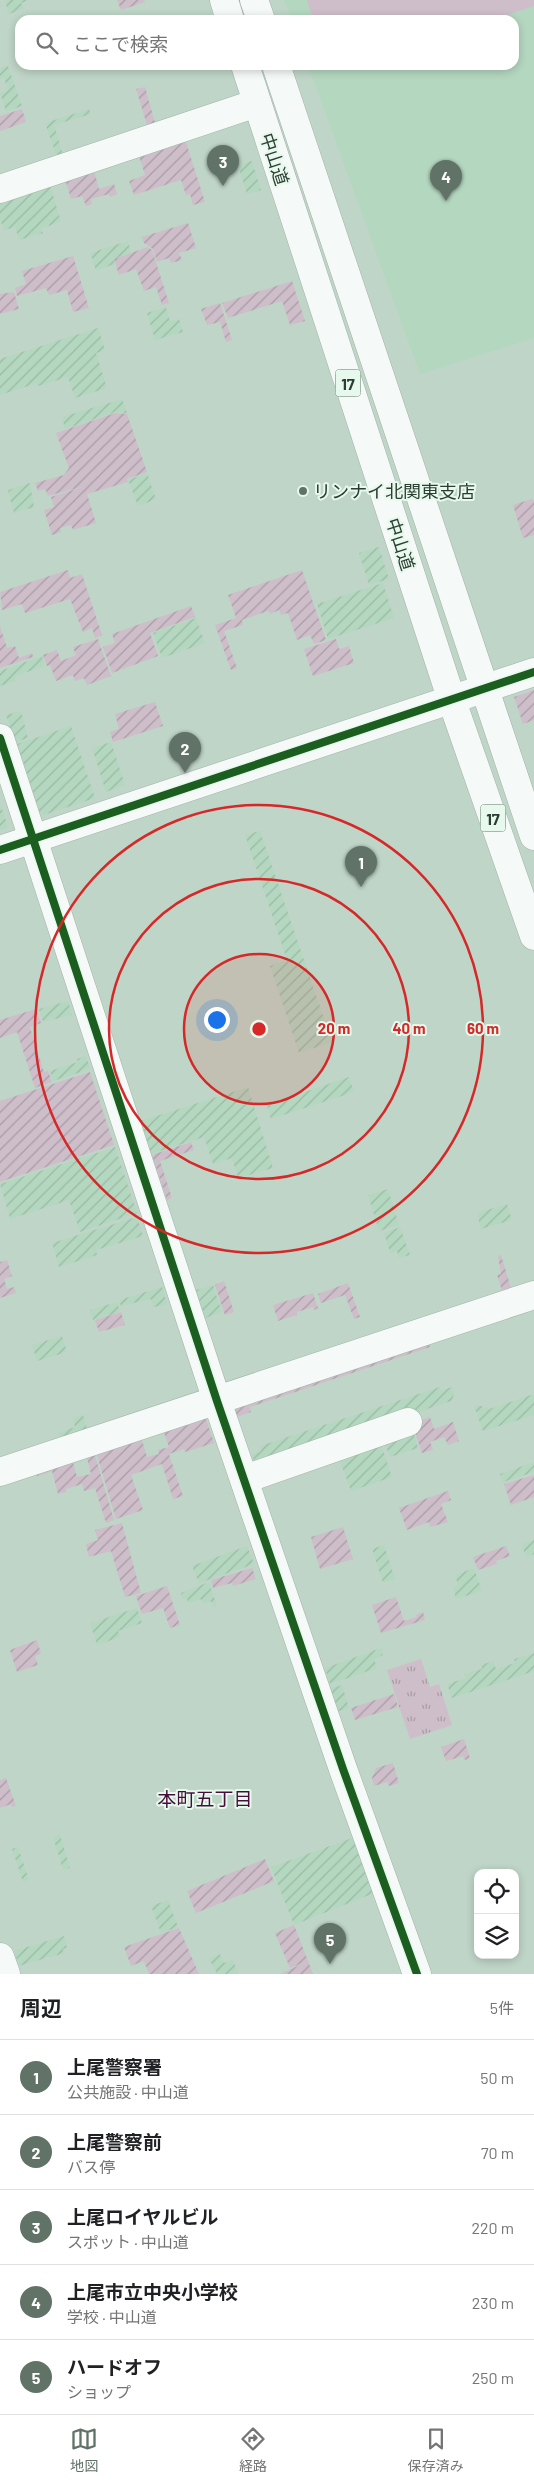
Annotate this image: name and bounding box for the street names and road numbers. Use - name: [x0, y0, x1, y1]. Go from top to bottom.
- street label: 中山道: [256, 130, 294, 188]
- road number: 17: [336, 369, 360, 396]
- street label: 中山道: [382, 515, 420, 573]
- road number: 17: [480, 804, 506, 831]

